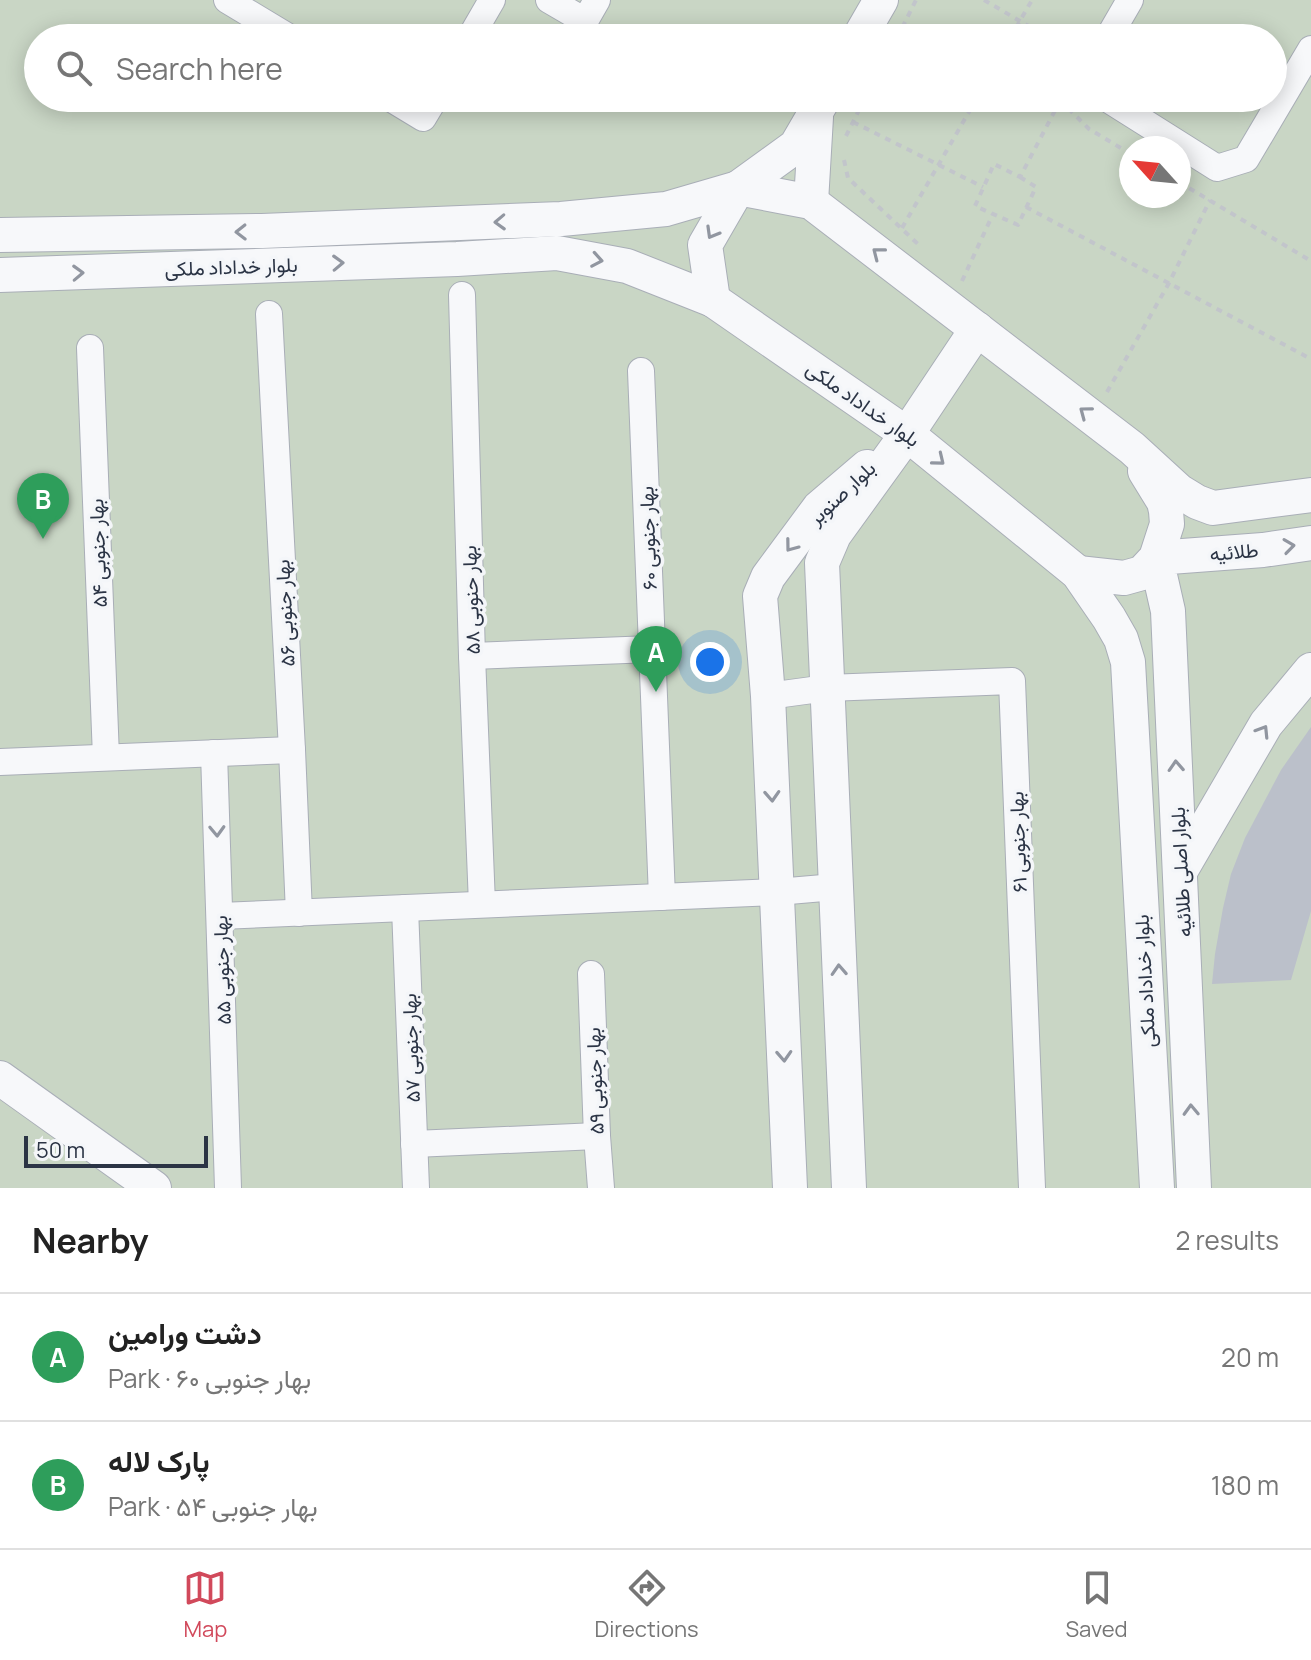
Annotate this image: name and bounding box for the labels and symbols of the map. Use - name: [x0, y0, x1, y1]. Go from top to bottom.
- north arrow: [1119, 136, 1191, 208]
- one-way arrow: [493, 213, 506, 230]
- one-way arrow: [234, 223, 247, 241]
- one-way arrow: [706, 224, 722, 238]
- one-way arrow: [872, 249, 887, 263]
- street label: بلوار خداداد ملکی: [164, 251, 298, 282]
- one-way arrow: [590, 251, 604, 268]
- one-way arrow: [332, 255, 345, 272]
- one-way arrow: [72, 264, 85, 281]
- street label: بلوار خداداد ملکی: [801, 354, 926, 453]
- one-way arrow: [1079, 407, 1093, 421]
- one-way arrow: [930, 450, 945, 464]
- street label: بلوار صنوبر: [802, 455, 881, 531]
- pin: B: [17, 473, 69, 539]
- street label: بهار جنوبی ۶۰: [632, 486, 663, 590]
- street label: بهار جنوبی ۵۴: [82, 498, 113, 608]
- street label: طلائیه: [1208, 536, 1259, 567]
- one-way arrow: [787, 537, 801, 551]
- one-way arrow: [1282, 538, 1296, 555]
- street label: بهار حنوبی ۵۸: [455, 545, 486, 655]
- street label: بهار جنوبی ۵۶: [268, 559, 301, 667]
- pin: A: [630, 626, 682, 692]
- your location: [690, 642, 730, 682]
- one-way arrow: [1254, 725, 1269, 739]
- one-way arrow: [1167, 759, 1184, 772]
- one-way arrow: [764, 790, 781, 803]
- street label: بهار جنوبی ۶۱: [1002, 791, 1033, 893]
- street label: بلوار اصلی طلائیه: [1164, 806, 1197, 938]
- one-way arrow: [208, 825, 225, 838]
- street label: بلوار خداداد ملکی: [1128, 914, 1161, 1048]
- street label: بهار جنوبی ۵۵: [206, 915, 237, 1025]
- one-way arrow: [831, 963, 848, 976]
- street label: بهار جنوبی ۵۷: [395, 993, 426, 1103]
- street label: بهار جنوبی ۵۹: [579, 1027, 610, 1135]
- one-way arrow: [775, 1050, 792, 1063]
- one-way arrow: [1183, 1103, 1200, 1116]
- scale bar: [24, 1132, 208, 1168]

